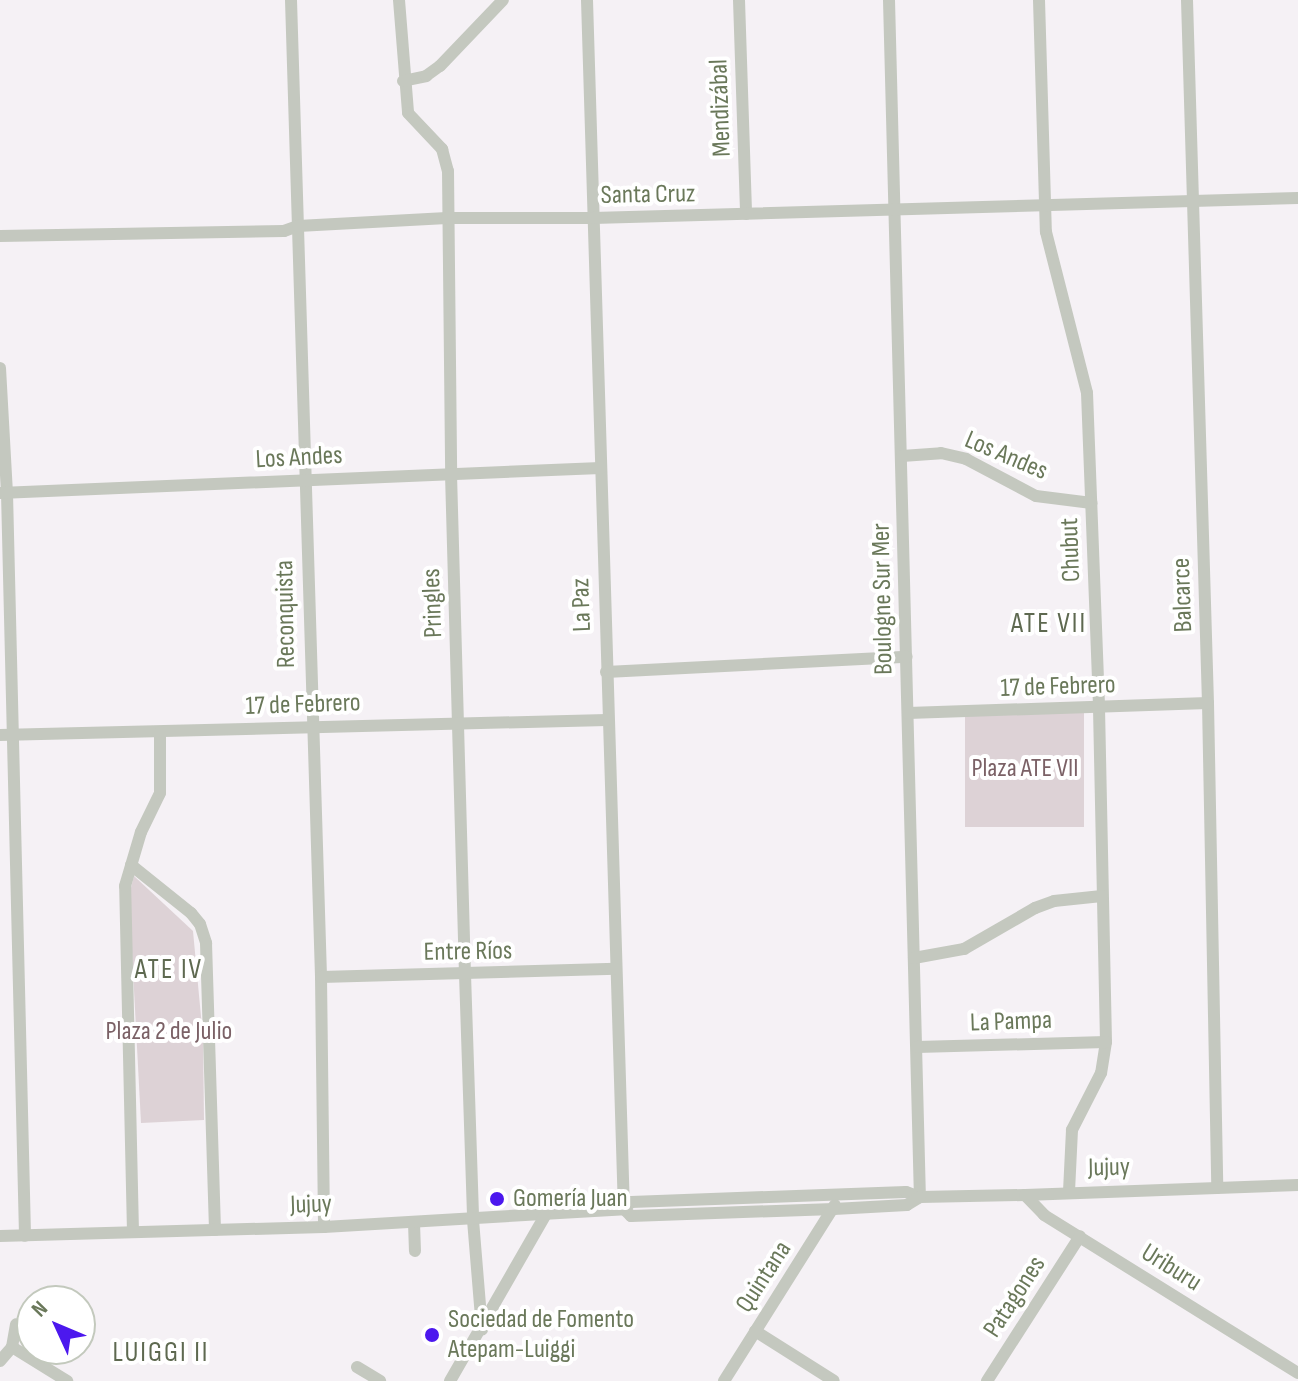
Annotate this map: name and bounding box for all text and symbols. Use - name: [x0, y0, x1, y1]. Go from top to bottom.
- street label: Mendizábal: [704, 59, 738, 157]
- street label: Santa Cruz: [600, 179, 696, 211]
- street label: Los Andes: [960, 425, 1052, 487]
- street label: Los Andes: [255, 440, 343, 476]
- street label: Chubut: [1054, 517, 1088, 583]
- street label: Boulogne Sur Mer: [866, 523, 900, 675]
- street label: Balcarce: [1166, 557, 1200, 633]
- street label: Reconquista: [269, 560, 303, 668]
- street label: Pringles: [416, 568, 450, 638]
- street label: La Paz: [565, 578, 599, 632]
- district label: ATE VII: [1011, 607, 1087, 641]
- street label: 17 de Febrero: [1000, 669, 1116, 705]
- street label: 17 de Febrero: [245, 687, 361, 723]
- park label: Plaza ATE VII: [972, 753, 1078, 785]
- street label: Entre Ríos: [423, 936, 513, 968]
- district label: ATE IV: [135, 953, 203, 987]
- street label: La Pampa: [970, 1005, 1052, 1039]
- park label: Plaza 2 de Julio: [106, 1016, 232, 1048]
- street label: Jujuy: [1088, 1152, 1130, 1184]
- place label: Gomería Juan: [513, 1183, 628, 1215]
- street label: Jujuy: [290, 1189, 332, 1221]
- marker: Gomería Juan: [488, 1190, 506, 1208]
- street label: Quintana: [729, 1235, 799, 1319]
- street label: Uriburu: [1135, 1238, 1207, 1298]
- street label: Patagones: [977, 1251, 1053, 1343]
- north arrow: [16, 1285, 96, 1365]
- text: N: [26, 1296, 54, 1323]
- place label: Sociedad de Fomento Atepam-Luiggi: [448, 1304, 634, 1366]
- marker: Sociedad de Fomento Atepam-Luiggi: [423, 1326, 441, 1344]
- district label: LUIGGI II: [113, 1336, 209, 1370]

